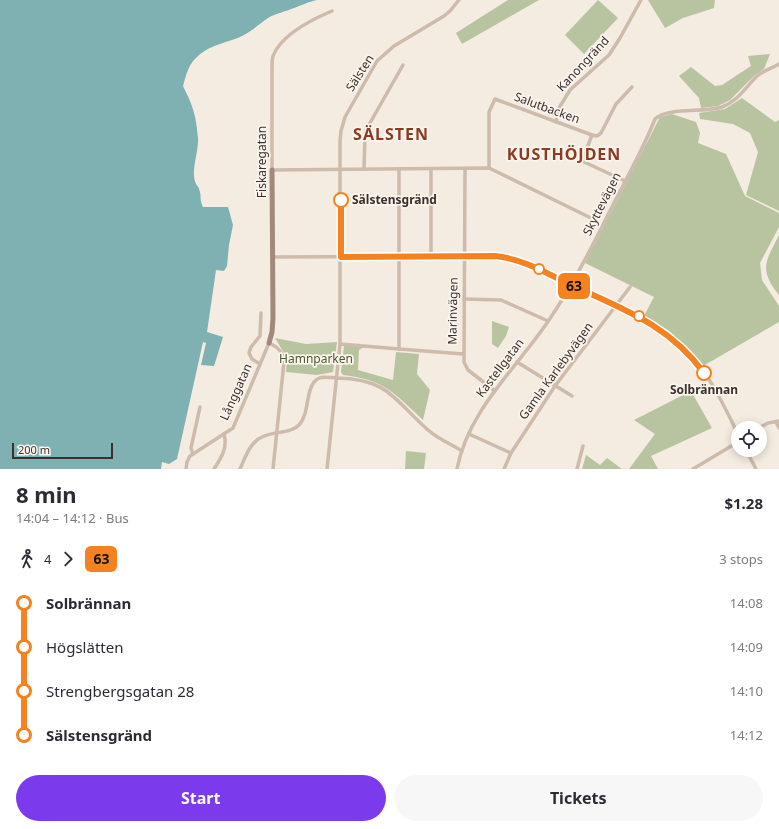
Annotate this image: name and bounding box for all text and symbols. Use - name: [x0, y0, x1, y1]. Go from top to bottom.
- street label: Kanongränd: [553, 32, 613, 95]
- street label: Sälsten: [342, 51, 378, 94]
- street label: Salutbacken: [512, 88, 582, 127]
- district label: SÄLSTEN: [353, 123, 429, 145]
- street label: Fiskaregatan: [253, 126, 270, 198]
- district label: KUSTHÖJDEN: [507, 143, 621, 165]
- street label: Skyttevägen: [578, 169, 625, 238]
- place label: Sälstensgränd: [352, 191, 437, 208]
- marker: Sälstensgränd: [333, 192, 349, 208]
- unlabelled marker: [533, 263, 545, 275]
- line badge: 63: [556, 273, 592, 299]
- text: 63: [566, 276, 582, 295]
- street label: Marinvägen: [443, 277, 462, 345]
- unlabelled marker: [633, 310, 645, 322]
- street label: Gamla Karlebyvägen: [515, 319, 597, 423]
- street label: Kastellgatan: [472, 335, 527, 401]
- park label: Hamnparken: [279, 350, 353, 367]
- street label: Långgatan: [215, 361, 256, 423]
- marker: Solbrännan: [696, 365, 712, 381]
- place label: Solbrännan: [670, 381, 738, 398]
- map controls: [731, 421, 767, 457]
- button: locate: [731, 421, 767, 457]
- scale bar: [12, 441, 113, 460]
- text: 200 m: [18, 442, 50, 457]
- text: 8 min: [16, 479, 77, 509]
- text: $1.28: [724, 493, 763, 513]
- text: 14:04 – 14:12 · Bus: [16, 509, 129, 527]
- icon: walk: [16, 548, 38, 570]
- icon: forward: [57, 548, 79, 570]
- text: 63: [93, 549, 109, 568]
- text: 4: [44, 550, 51, 568]
- text: 3 stops: [719, 550, 763, 568]
- text: Solbrännan: [46, 593, 131, 613]
- text: 14:08: [730, 594, 763, 612]
- text: Högslätten: [46, 637, 123, 657]
- text: 14:09: [730, 638, 763, 656]
- text: Strengbergsgatan 28: [46, 681, 194, 701]
- text: 14:10: [730, 682, 763, 700]
- text: Sälstensgränd: [46, 725, 152, 745]
- text: 14:12: [730, 726, 763, 744]
- button: Start: [16, 775, 386, 821]
- button: Tickets: [394, 775, 763, 821]

